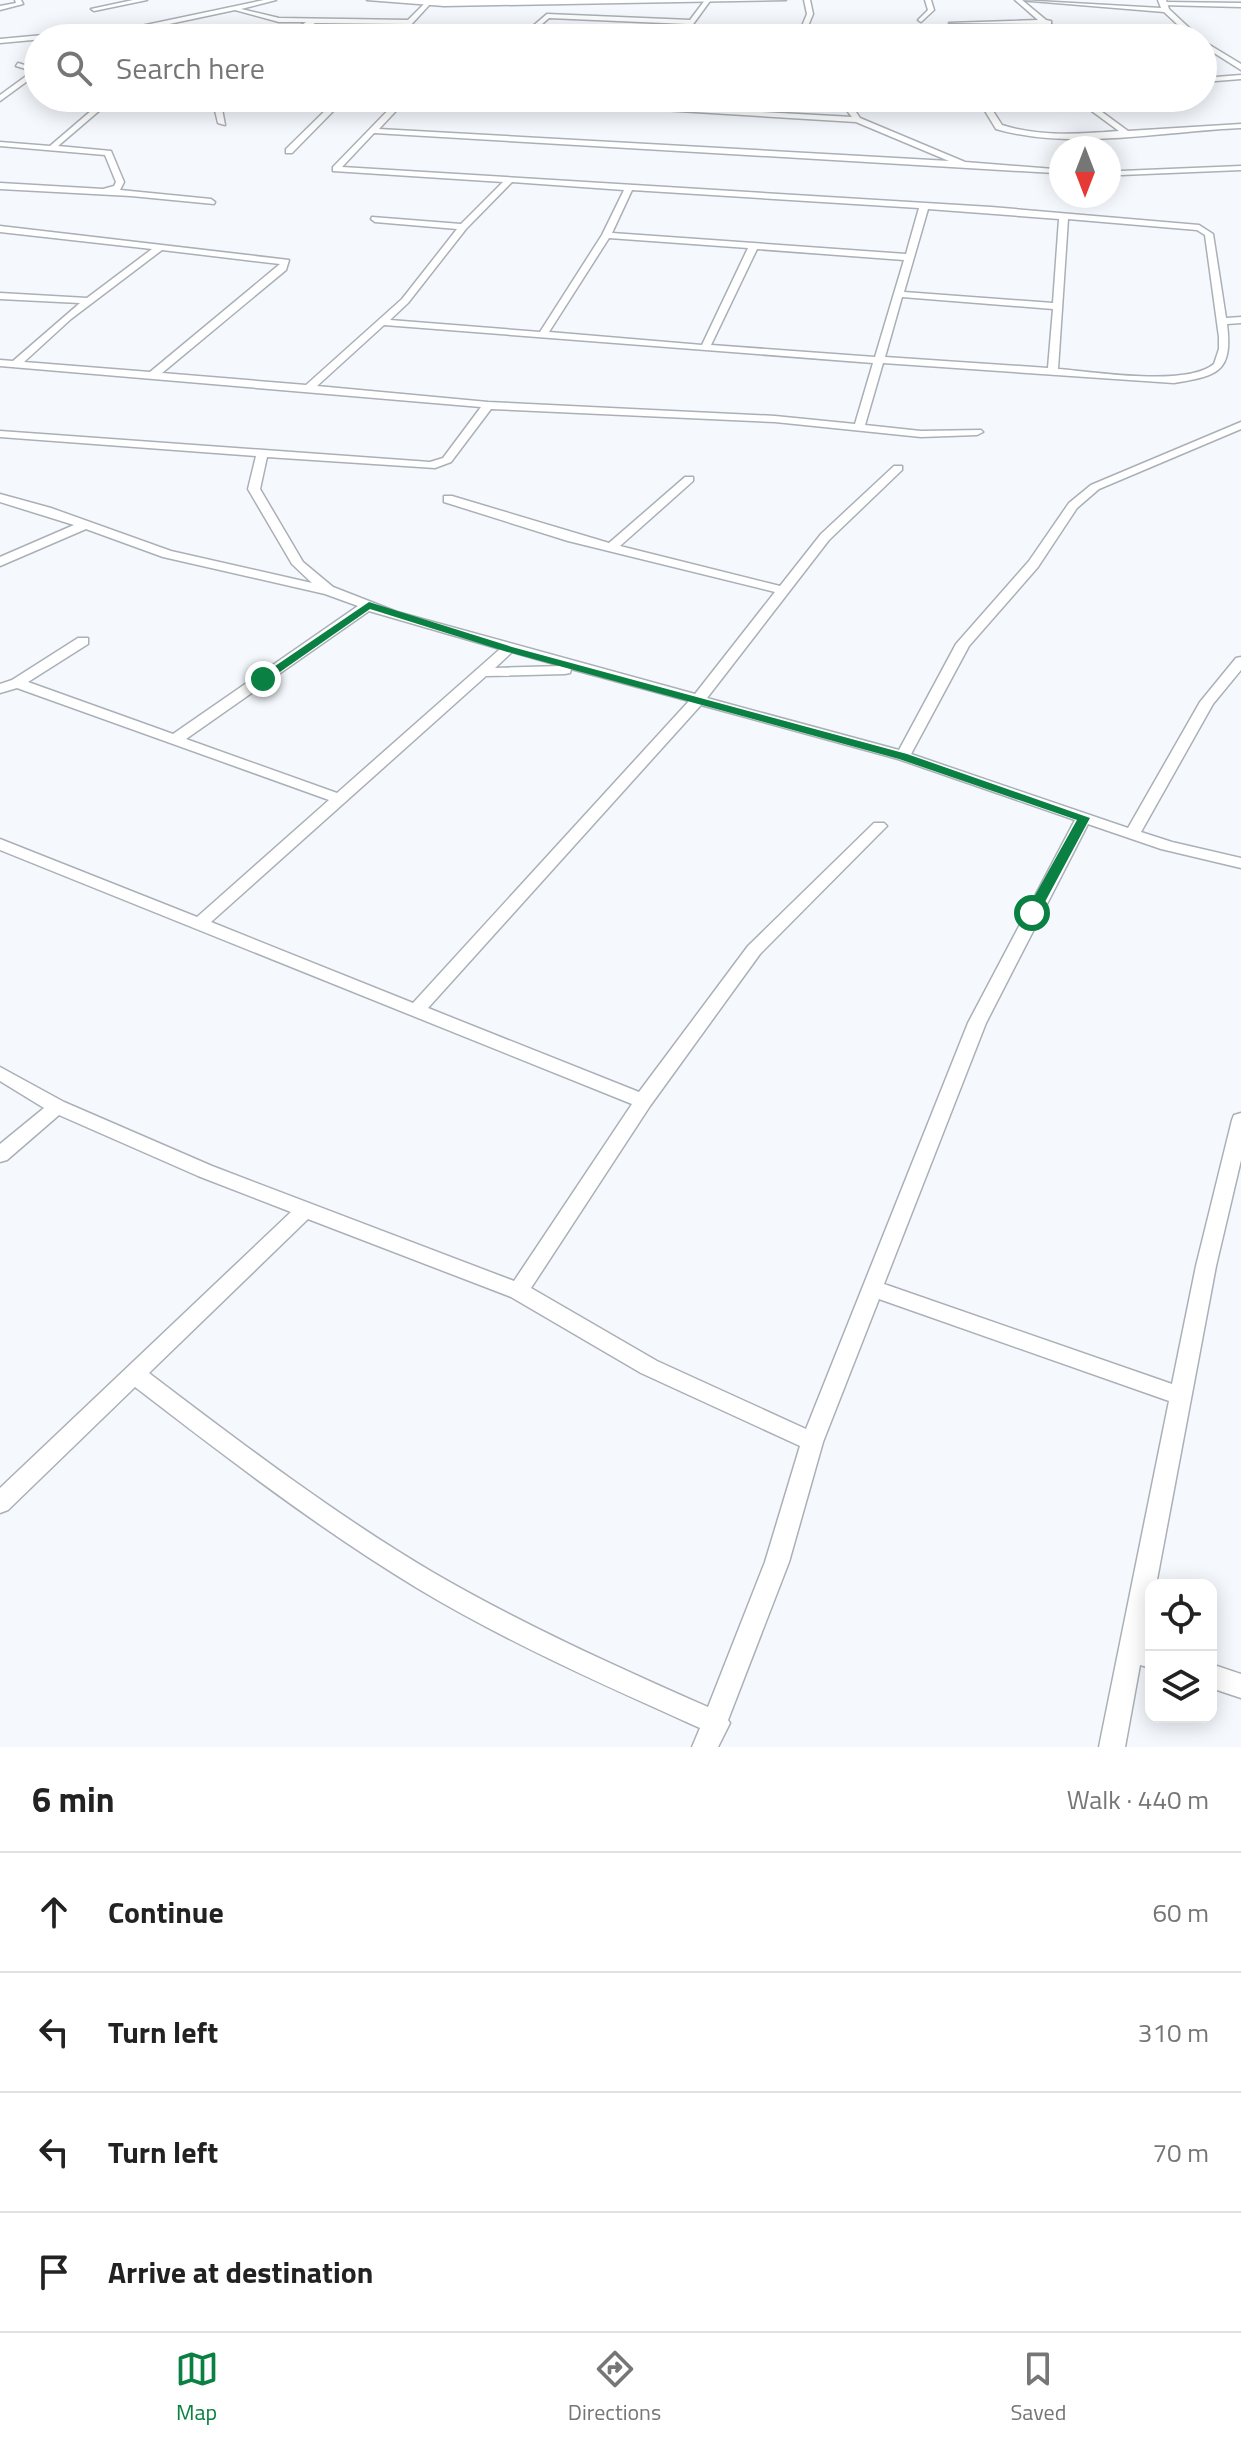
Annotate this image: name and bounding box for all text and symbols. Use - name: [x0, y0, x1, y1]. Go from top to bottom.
- search box: [24, 24, 1217, 112]
- text: Search here: [116, 45, 265, 91]
- icon: search: [52, 46, 96, 90]
- north arrow: [1049, 136, 1121, 208]
- route end: [245, 661, 281, 697]
- route start: [1014, 895, 1050, 931]
- map controls: [1145, 1579, 1217, 1723]
- button: locate: [1145, 1579, 1217, 1651]
- button: layers: [1145, 1651, 1217, 1723]
- text: 6 min: [32, 1773, 115, 1825]
- text: Walk · 440 m: [1067, 1780, 1209, 1819]
- text: Continue: [108, 1889, 224, 1935]
- icon: ahead: [32, 1890, 76, 1934]
- text: 60 m: [1152, 1893, 1209, 1932]
- text: Turn left: [108, 2009, 218, 2055]
- icon: left: [32, 2010, 76, 2054]
- text: 310 m: [1138, 2013, 1209, 2052]
- text: Turn left: [108, 2129, 218, 2175]
- icon: left: [32, 2130, 76, 2174]
- text: 70 m: [1152, 2133, 1209, 2172]
- text: Arrive at destination: [108, 2249, 373, 2295]
- icon: arrive: [32, 2250, 76, 2294]
- tab: Map: [175, 2347, 219, 2429]
- tab: Directions: [568, 2347, 661, 2429]
- tab: Saved: [1010, 2347, 1066, 2429]

